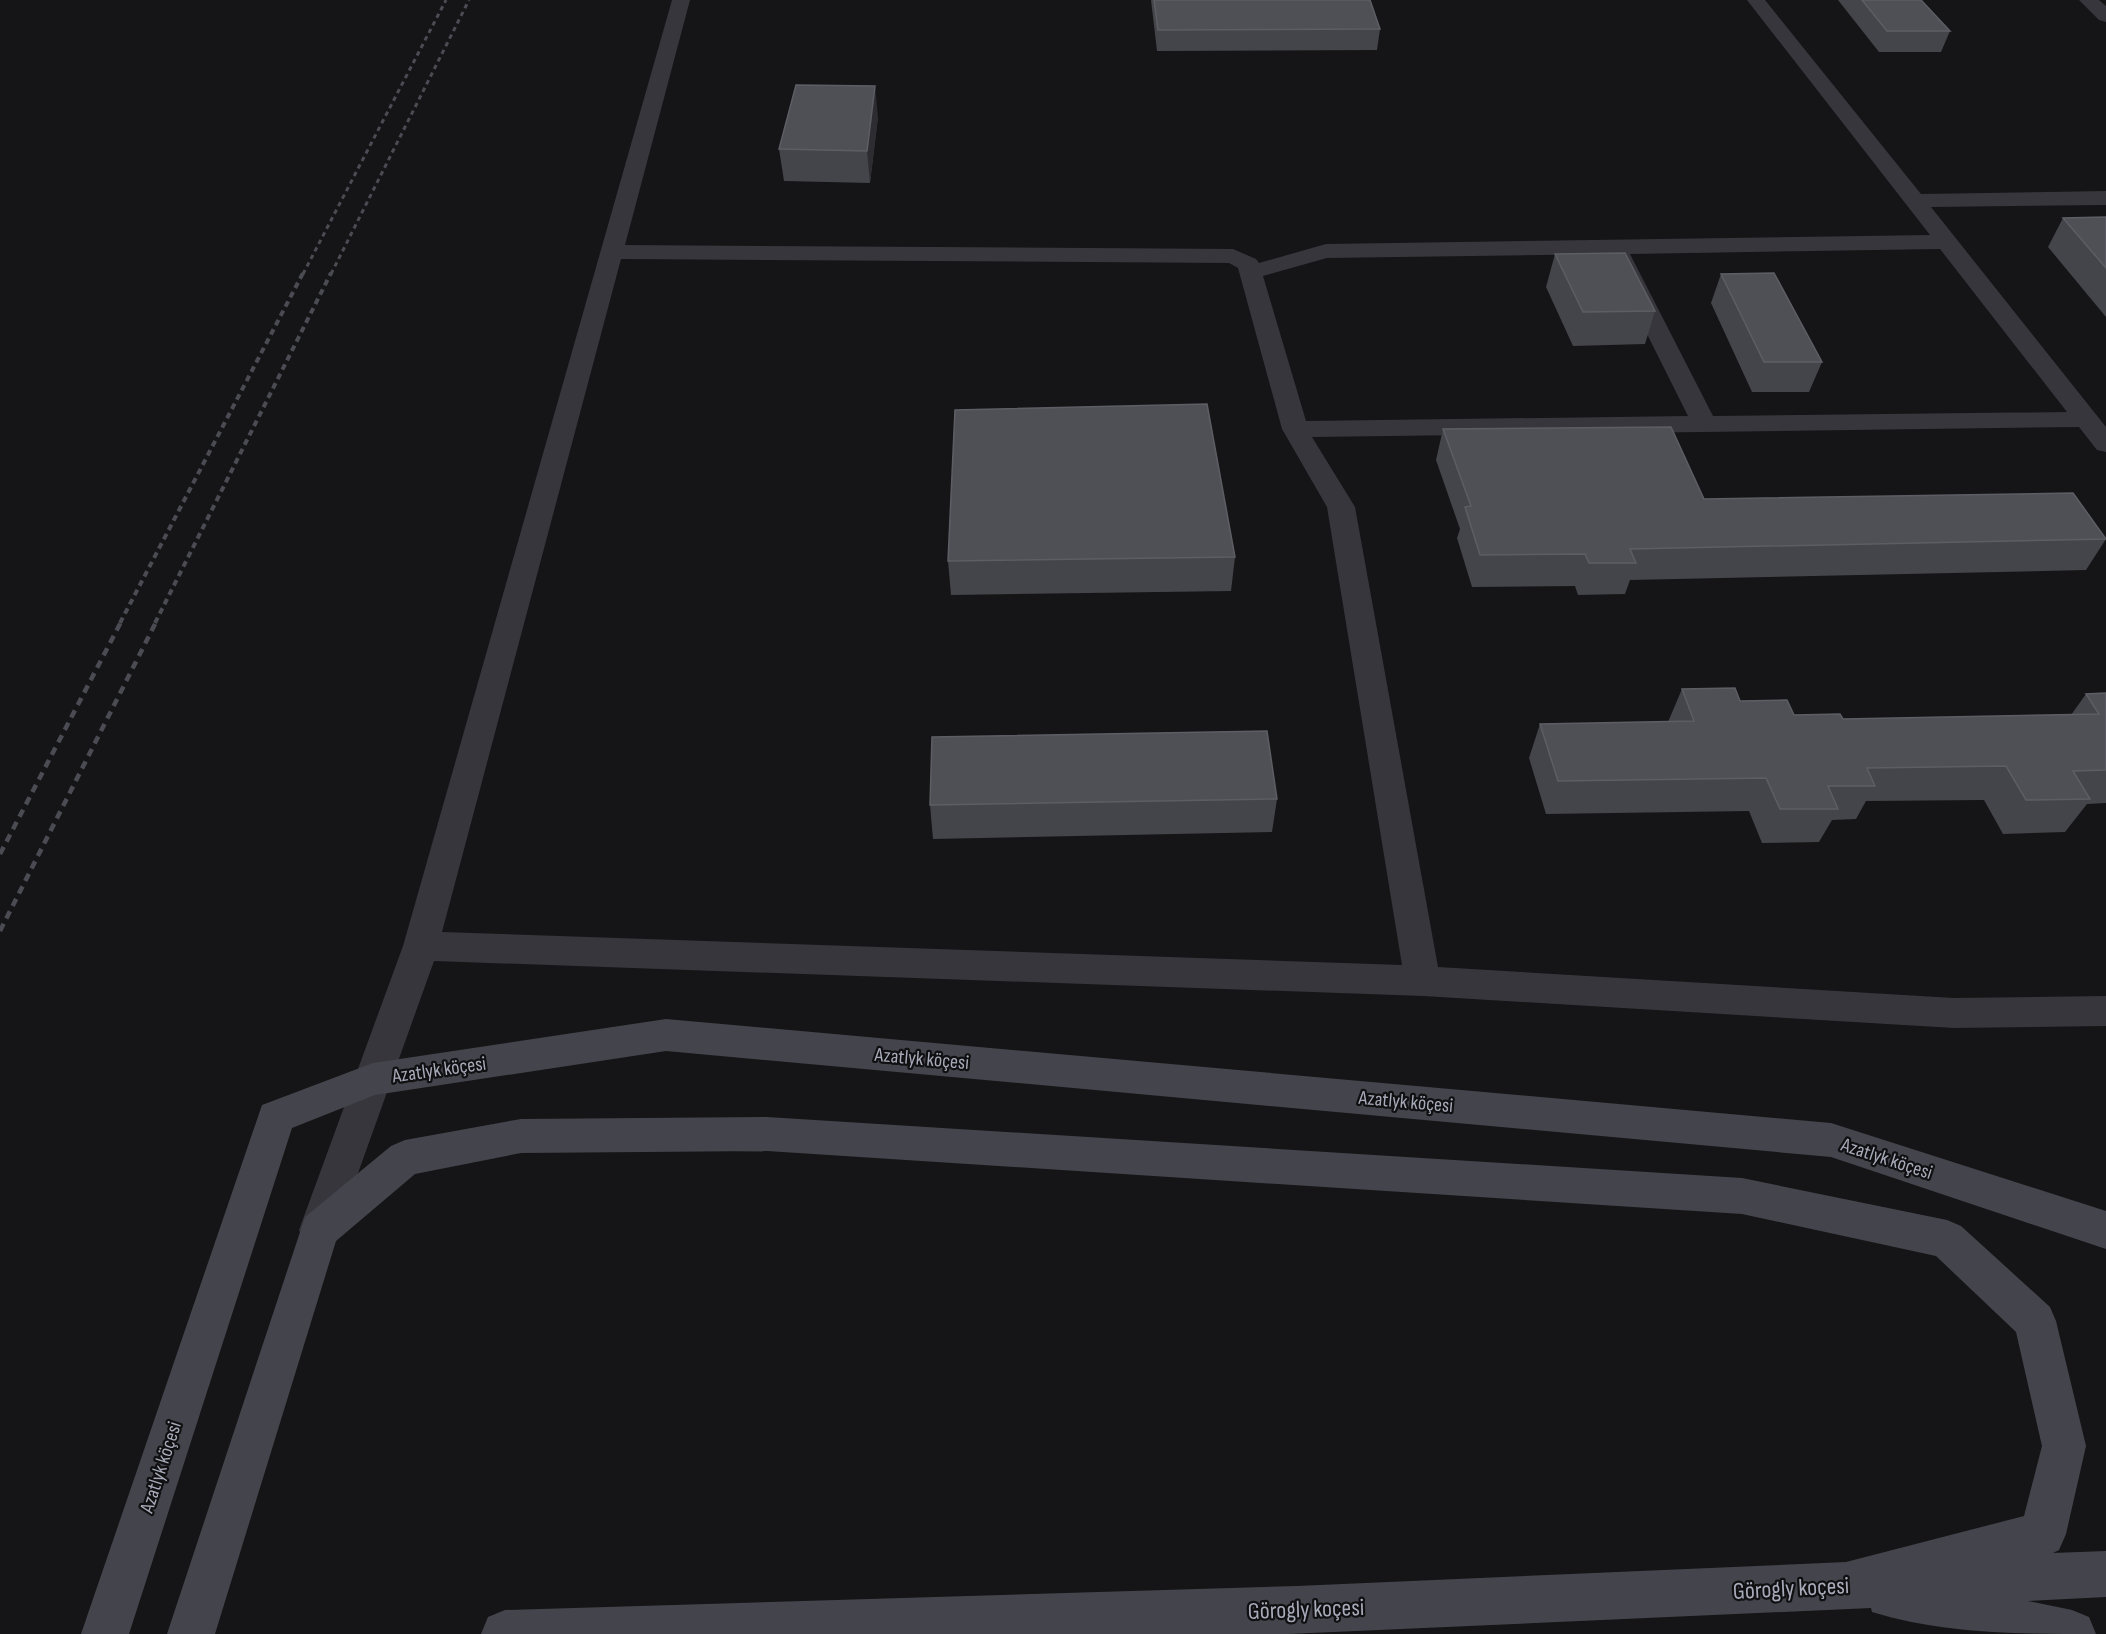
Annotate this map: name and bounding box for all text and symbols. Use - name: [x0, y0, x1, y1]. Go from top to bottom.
- street label: Azatlyk köçesi: [873, 1043, 970, 1075]
- street label: Azatlyk köçesi: [390, 1052, 488, 1089]
- street label: Azatlyk köçesi: [1357, 1086, 1454, 1118]
- street label: Azatlyk köçesi: [1837, 1133, 1935, 1185]
- street label: Azatlyk köçesi: [135, 1419, 187, 1517]
- street label: Görogly koçesi: [1732, 1571, 1850, 1606]
- street label: Görogly koçesi: [1247, 1593, 1365, 1626]

